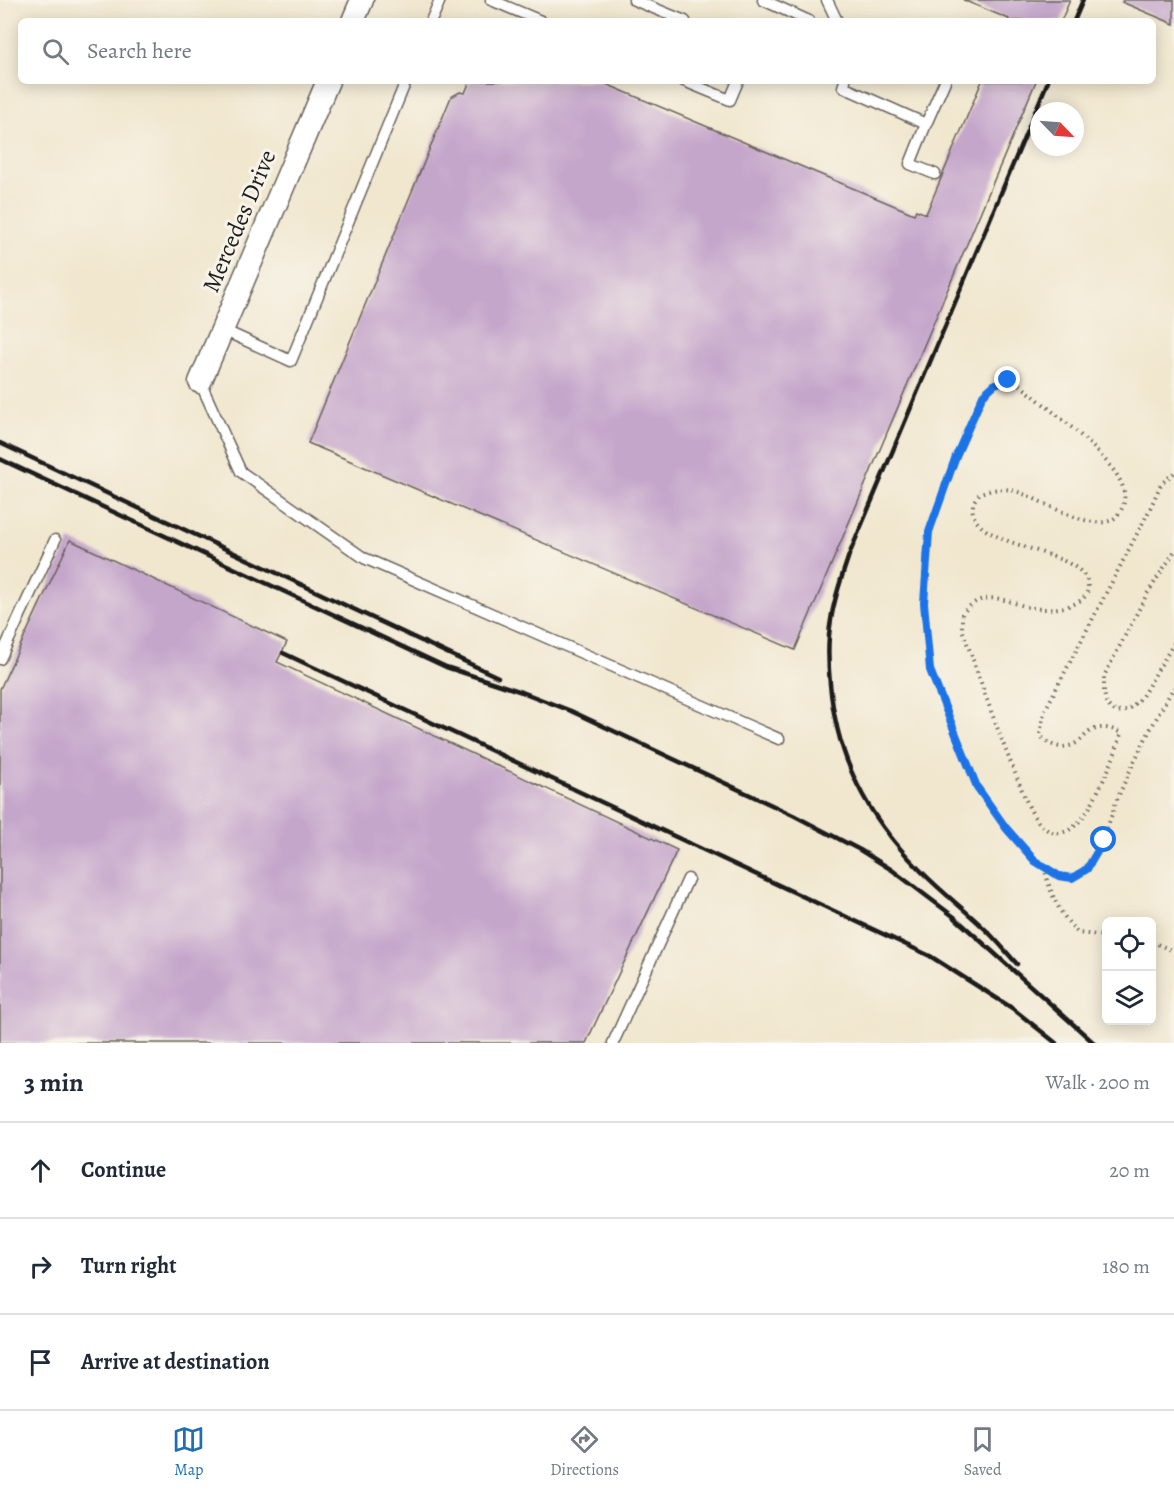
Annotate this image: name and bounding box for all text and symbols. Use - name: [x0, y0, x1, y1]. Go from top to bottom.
- search box: [18, 18, 1156, 84]
- icon: search: [39, 35, 72, 68]
- text: Search here: [87, 36, 192, 66]
- north arrow: [1030, 102, 1084, 156]
- street label: Mercedes Drive: [195, 145, 283, 297]
- route end: [994, 366, 1020, 392]
- route start: [1090, 826, 1116, 852]
- map controls: [1102, 917, 1156, 1025]
- button: locate: [1102, 917, 1156, 971]
- button: layers: [1102, 971, 1156, 1025]
- text: 3 min: [24, 1065, 84, 1100]
- text: Walk · 200 m: [1046, 1069, 1150, 1096]
- icon: ahead: [24, 1154, 57, 1187]
- text: Continue: [81, 1155, 166, 1185]
- text: 20 m: [1109, 1157, 1150, 1184]
- icon: right: [24, 1250, 57, 1283]
- text: Turn right: [81, 1251, 177, 1281]
- text: 180 m: [1102, 1253, 1150, 1280]
- icon: arrive: [24, 1346, 57, 1379]
- text: Arrive at destination: [81, 1347, 270, 1377]
- tab: Map: [172, 1423, 205, 1481]
- tab: Directions: [550, 1423, 619, 1481]
- tab: Saved: [964, 1423, 1002, 1481]

